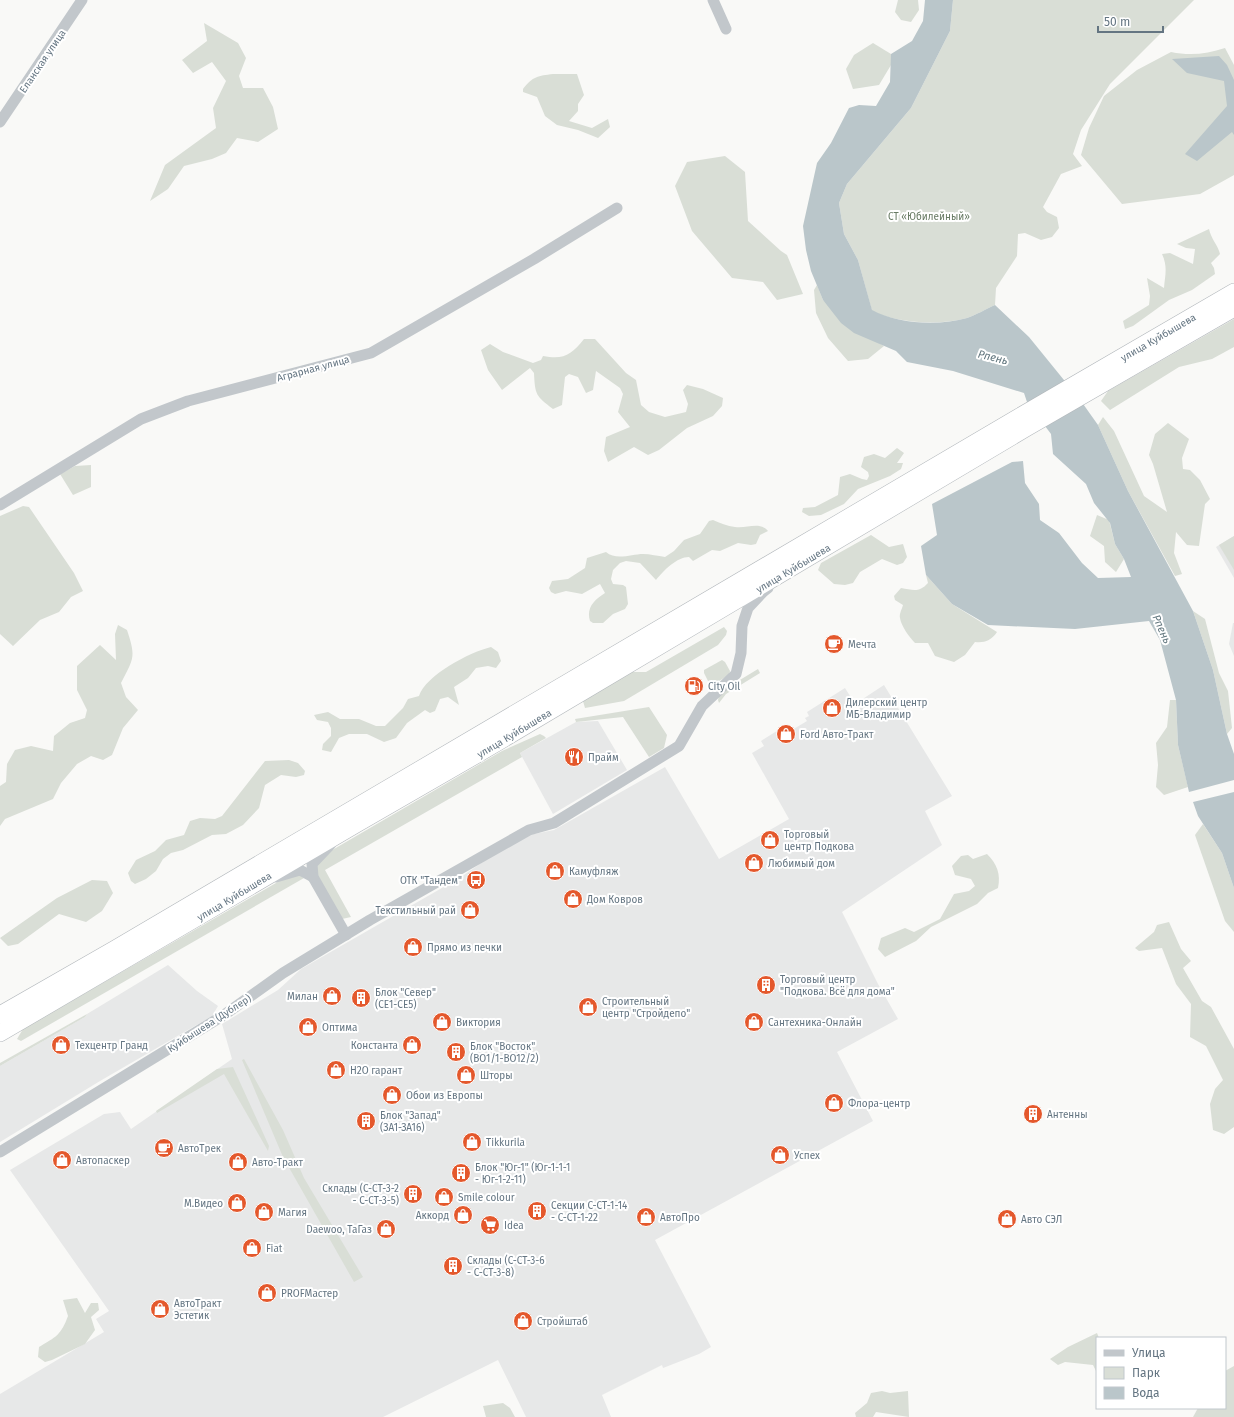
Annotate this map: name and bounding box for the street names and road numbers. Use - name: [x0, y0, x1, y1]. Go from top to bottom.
- street label: Еланская улица: [17, 28, 68, 95]
- street label: улица Куйбышева: [1119, 311, 1198, 364]
- street label: Аграрная улица: [276, 354, 351, 384]
- street label: улица Куйбышева: [754, 542, 833, 596]
- street label: улица Куйбышева: [475, 707, 554, 761]
- street label: улица Куйбышева: [195, 870, 274, 924]
- street label: Куйбышева (Дублер): [165, 991, 254, 1055]

